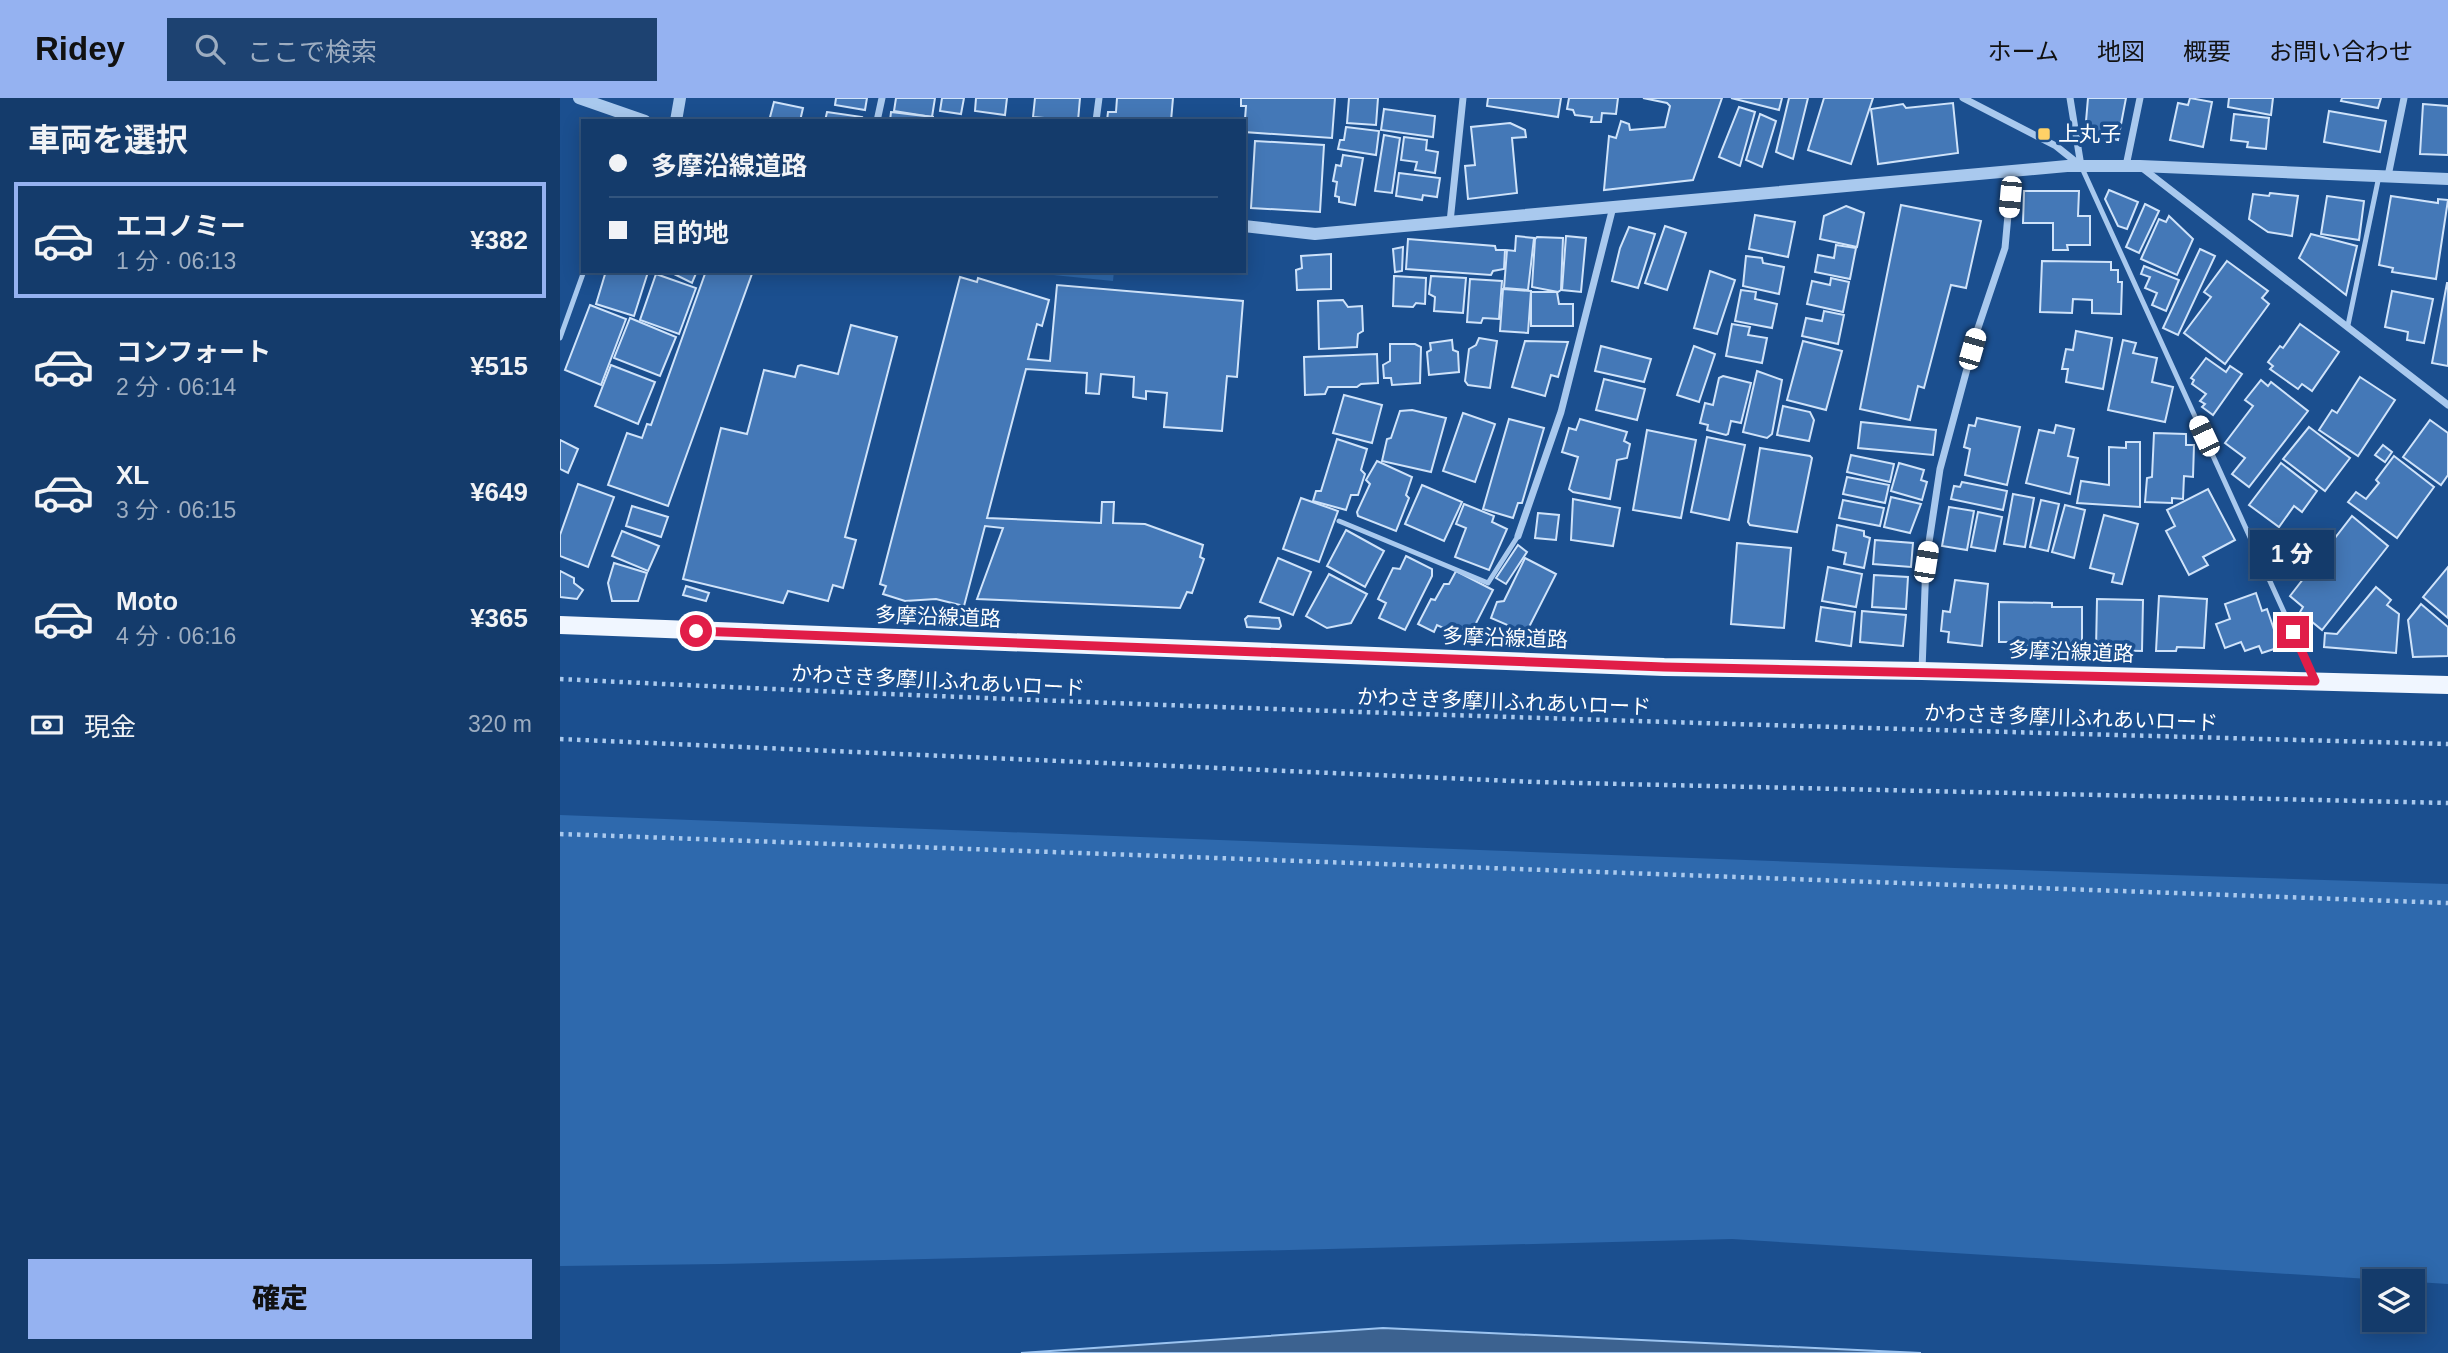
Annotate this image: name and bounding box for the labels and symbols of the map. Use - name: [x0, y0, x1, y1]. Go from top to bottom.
- place label: 上丸子: [2058, 122, 2121, 145]
- marker: 上丸子: [2036, 126, 2052, 142]
- car: [1998, 175, 2023, 219]
- car: [1957, 326, 1988, 372]
- car: [2186, 413, 2223, 459]
- callout: 1 分: [2251, 531, 2335, 580]
- car: [1913, 540, 1940, 584]
- street label: 多摩沿線道路: [875, 603, 1001, 630]
- route start: [680, 615, 712, 647]
- route end: [2277, 616, 2309, 648]
- street label: 多摩沿線道路: [1442, 624, 1568, 651]
- street label: 多摩沿線道路: [2008, 638, 2134, 665]
- street label: かわさき多摩川ふれあいロード: [791, 661, 1085, 700]
- street label: かわさき多摩川ふれあいロード: [1357, 685, 1651, 718]
- street label: かわさき多摩川ふれあいロード: [1924, 701, 2218, 734]

